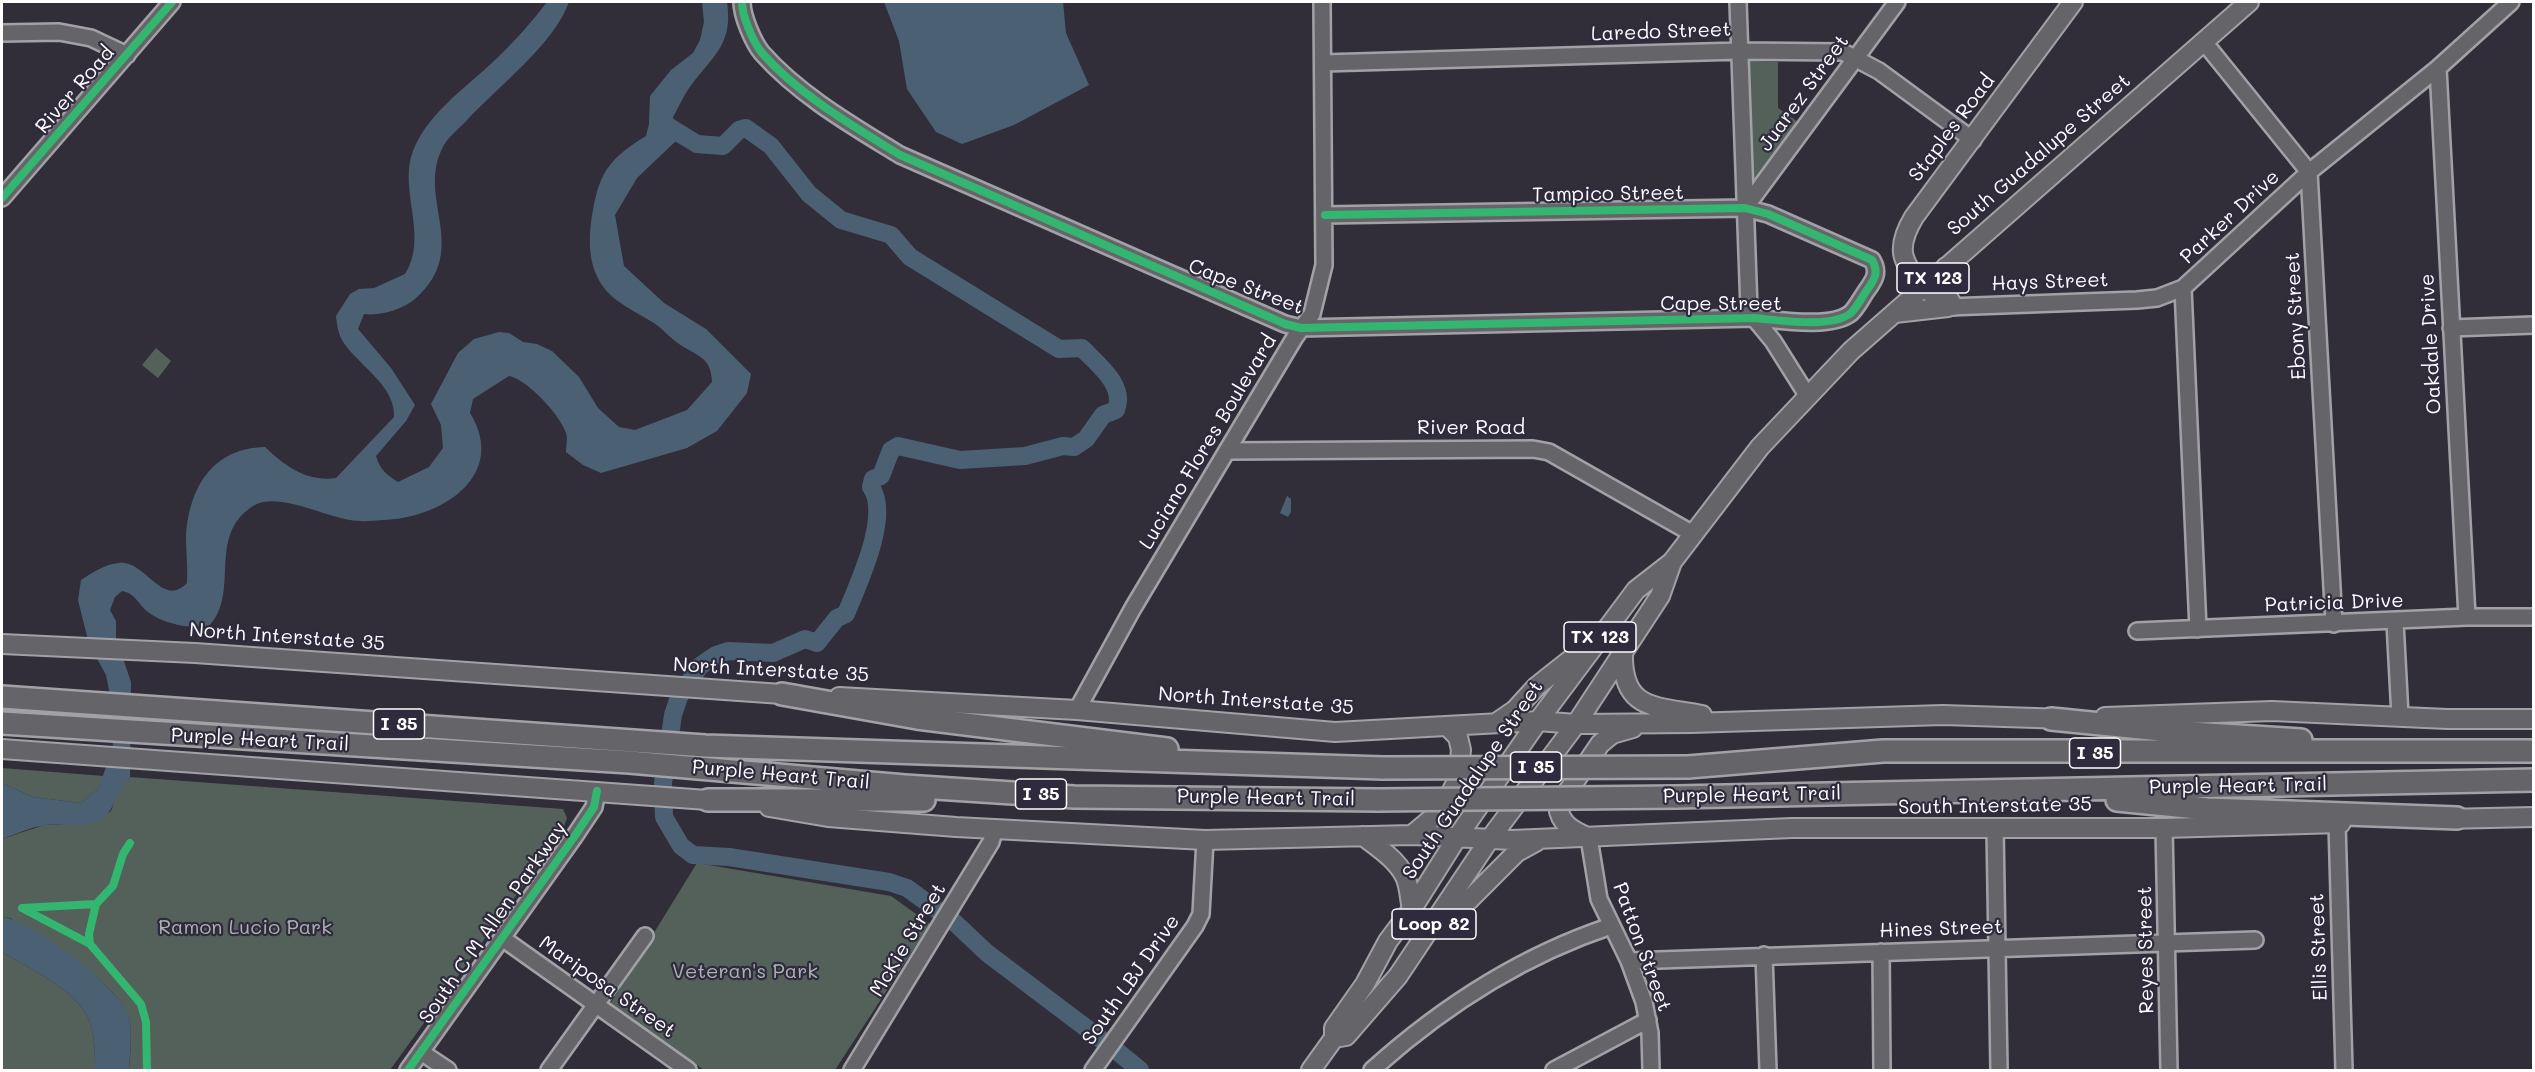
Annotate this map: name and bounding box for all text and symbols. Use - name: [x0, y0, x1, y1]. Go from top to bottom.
- street label: Laredo Street: [1591, 18, 1731, 46]
- street label: Juarez Street: [1754, 30, 1854, 156]
- street label: River Road: [30, 41, 120, 139]
- street label: South Guadalupe Street: [1943, 69, 2135, 241]
- street label: Staples Road: [1904, 70, 2000, 186]
- street label: Parker Drive: [2175, 165, 2285, 269]
- street label: Tampico Street: [1532, 181, 1684, 207]
- street label: Ebony Street: [2281, 252, 2311, 380]
- street label: Cape Street: [1185, 254, 1307, 320]
- road number: TX 123: [1897, 263, 1969, 293]
- street label: Hays Street: [1991, 268, 2109, 296]
- street label: Oakdale Drive: [2415, 273, 2447, 415]
- street label: Cape Street: [1660, 292, 1782, 316]
- street label: Luciano Flores Boulevard: [1134, 330, 1282, 554]
- street label: River Road: [1417, 416, 1525, 440]
- street label: Patricia Drive: [2264, 589, 2404, 617]
- street label: North Interstate 35: [188, 618, 386, 656]
- road number: TX 123: [1564, 622, 1636, 652]
- street label: North Interstate 35: [672, 653, 870, 687]
- street label: South Guadalupe Street: [1397, 676, 1549, 884]
- street label: North Interstate 35: [1157, 682, 1355, 720]
- road number: I 35: [374, 709, 424, 739]
- street label: Purple Heart Trail: [170, 723, 350, 757]
- road number: I 35: [2070, 738, 2120, 768]
- road number: I 35: [1510, 752, 1562, 782]
- street label: Purple Heart Trail: [691, 755, 871, 795]
- street label: Purple Heart Trail: [2149, 772, 2327, 800]
- road number: I 35: [1016, 779, 1066, 809]
- street label: Purple Heart Trail: [1663, 781, 1841, 809]
- street label: Purple Heart Trail: [1177, 784, 1355, 812]
- street label: South Interstate 35: [1898, 792, 2092, 820]
- street label: South C M Allen Parkway: [414, 817, 572, 1029]
- street label: McKie Street: [865, 879, 951, 1001]
- street label: Patton Street: [1608, 879, 1676, 1015]
- street label: Reyes Street: [2133, 886, 2159, 1014]
- street label: Ellis Street: [2305, 893, 2333, 1001]
- road number: Loop 82: [1392, 909, 1476, 939]
- street label: South LBJ Drive: [1077, 910, 1185, 1050]
- street label: Hines Street: [1879, 915, 2003, 943]
- park label: Ramon Lucio Park: [158, 916, 332, 940]
- street label: Mariposa Street: [534, 931, 680, 1043]
- park label: Veteran's Park: [672, 960, 818, 984]

